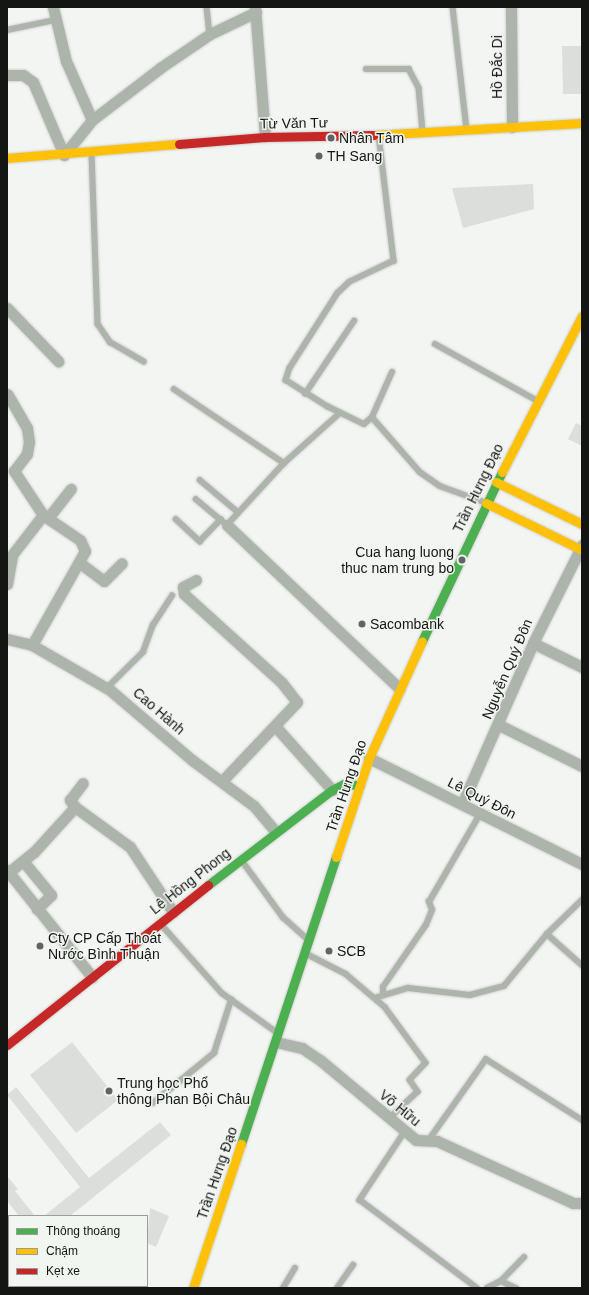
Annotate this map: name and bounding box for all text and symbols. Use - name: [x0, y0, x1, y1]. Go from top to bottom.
- street label: Hồ Đắc Di: [489, 35, 505, 99]
- street label: Từ Văn Tư: [260, 114, 328, 132]
- place label: Nhân Tâm: [339, 130, 404, 146]
- marker: Nhân Tâm: [326, 133, 336, 143]
- place label: TH Sang: [327, 148, 382, 164]
- marker: TH Sang: [314, 151, 324, 161]
- street label: Trần Hưng Đạo: [449, 441, 507, 535]
- place label: Cua hang luong thuc nam trung bo: [341, 544, 454, 576]
- marker: Cua hang luong thuc nam trung bo: [457, 555, 467, 565]
- place label: Sacombank: [370, 616, 444, 632]
- street label: Nguyễn Quý Đôn: [478, 616, 536, 722]
- marker: Sacombank: [357, 619, 367, 629]
- street label: Cao Hành: [130, 684, 188, 738]
- street label: Trần Hưng Đạo: [322, 738, 370, 834]
- street label: Lê Quý Đôn: [445, 774, 519, 822]
- street label: Lê Hồng Phong: [146, 844, 234, 918]
- place label: Cty CP Cấp Thoát Nước Bình Thuận: [48, 930, 162, 962]
- marker: Cty CP Cấp Thoát Nước Bình Thuận: [35, 941, 45, 951]
- place label: SCB: [337, 943, 366, 959]
- marker: SCB: [324, 946, 334, 956]
- place label: Trung học Phổ thông Phan Bội Châu: [117, 1075, 250, 1108]
- marker: Trung học Phổ thông Phan Bội Châu: [104, 1086, 114, 1096]
- street label: Võ Hữu: [376, 1086, 424, 1130]
- street label: Trần Hưng Đạo: [193, 1125, 241, 1221]
- legend: [8, 1215, 148, 1287]
- text: Thông thoáng: [46, 1224, 120, 1238]
- text: Chậm: [46, 1244, 78, 1258]
- text: Kẹt xe: [46, 1264, 80, 1278]

